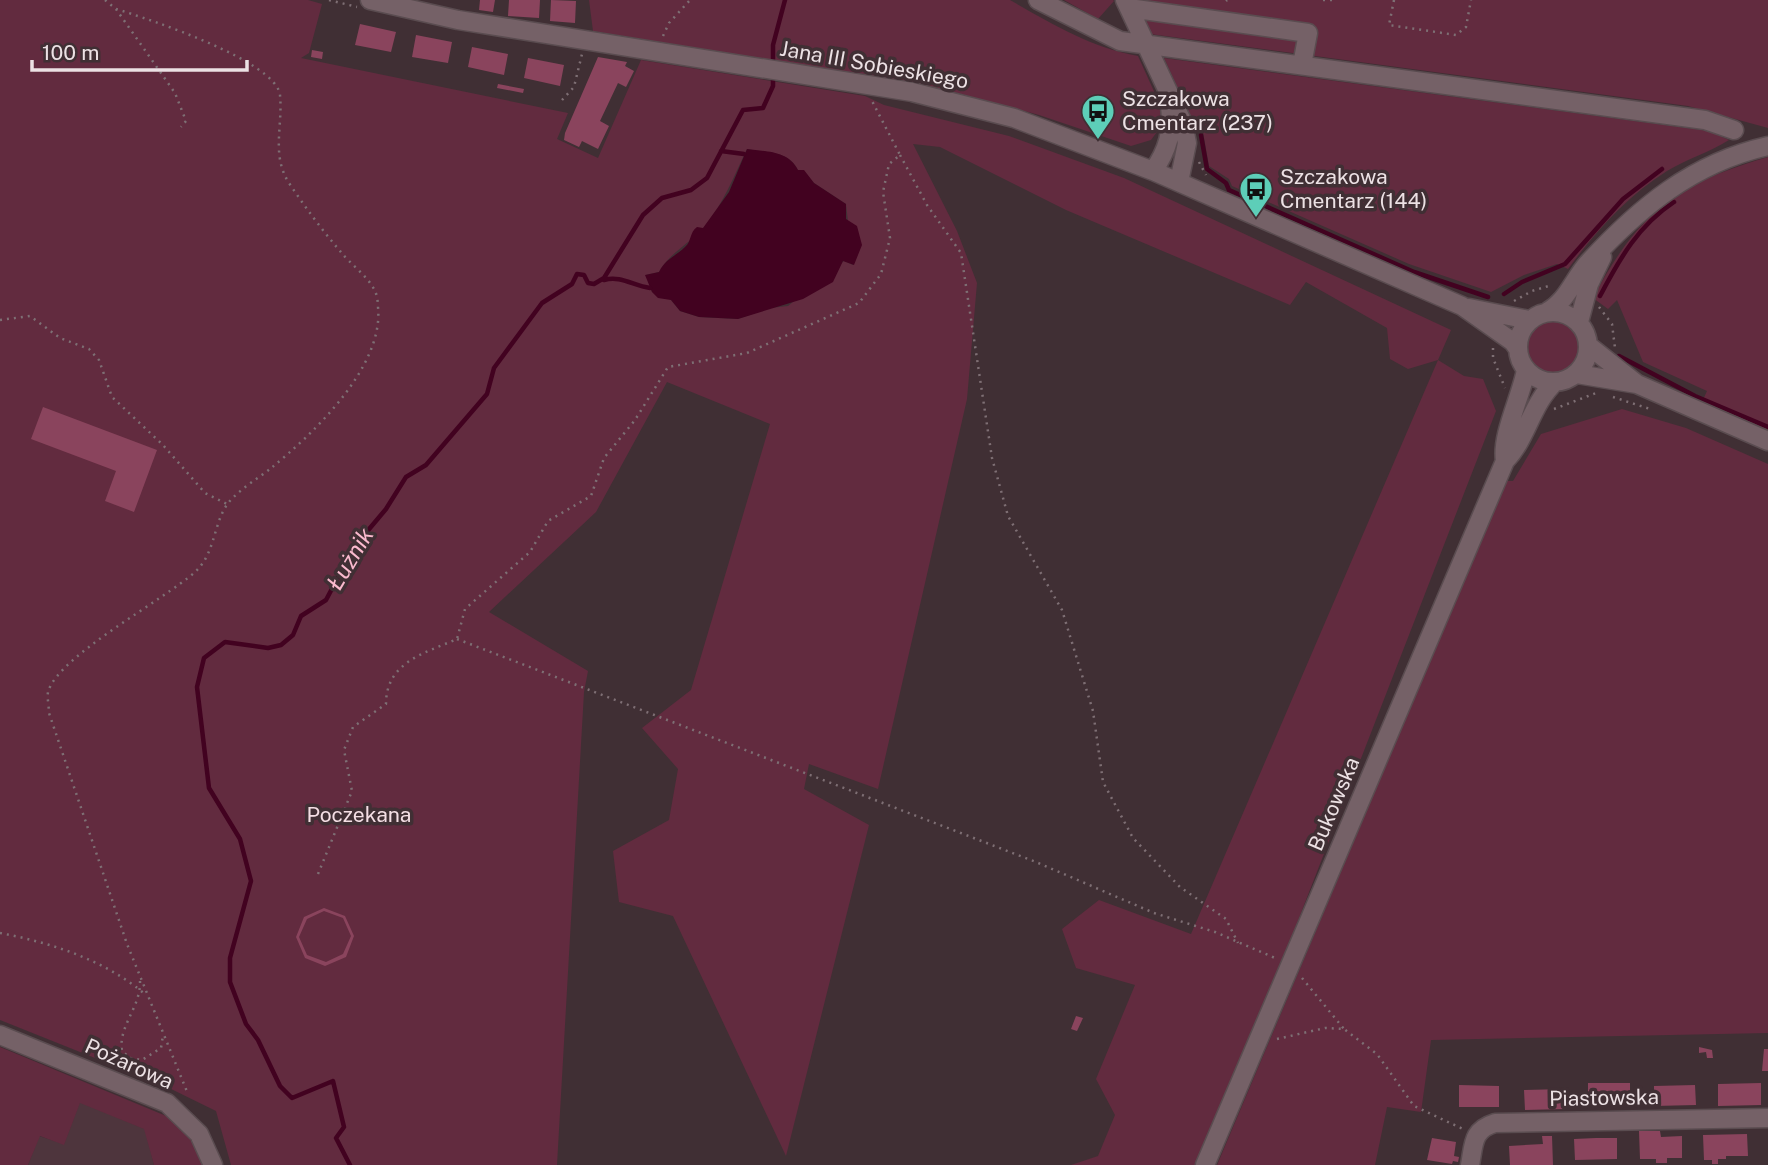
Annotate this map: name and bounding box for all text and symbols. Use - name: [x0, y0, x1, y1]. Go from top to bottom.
- scale bar: [32, 28, 247, 72]
- street label: Jana III Sobieskiego: [778, 36, 970, 93]
- text: 100 m: [42, 40, 99, 65]
- place label: Szczakowa Cmentarz (237): [1122, 86, 1273, 135]
- bus stop icon: Szczakowa Cmentarz (237): [1079, 92, 1117, 141]
- place label: Szczakowa Cmentarz (144): [1280, 164, 1427, 213]
- bus stop icon: Szczakowa Cmentarz (144): [1237, 170, 1275, 219]
- water label: Łużnik: [320, 522, 379, 595]
- street label: Bukowska: [1303, 753, 1364, 854]
- park label: Poczekana: [307, 802, 411, 827]
- street label: Pożarowa: [81, 1033, 177, 1094]
- street label: Piastowska: [1549, 1084, 1659, 1111]

